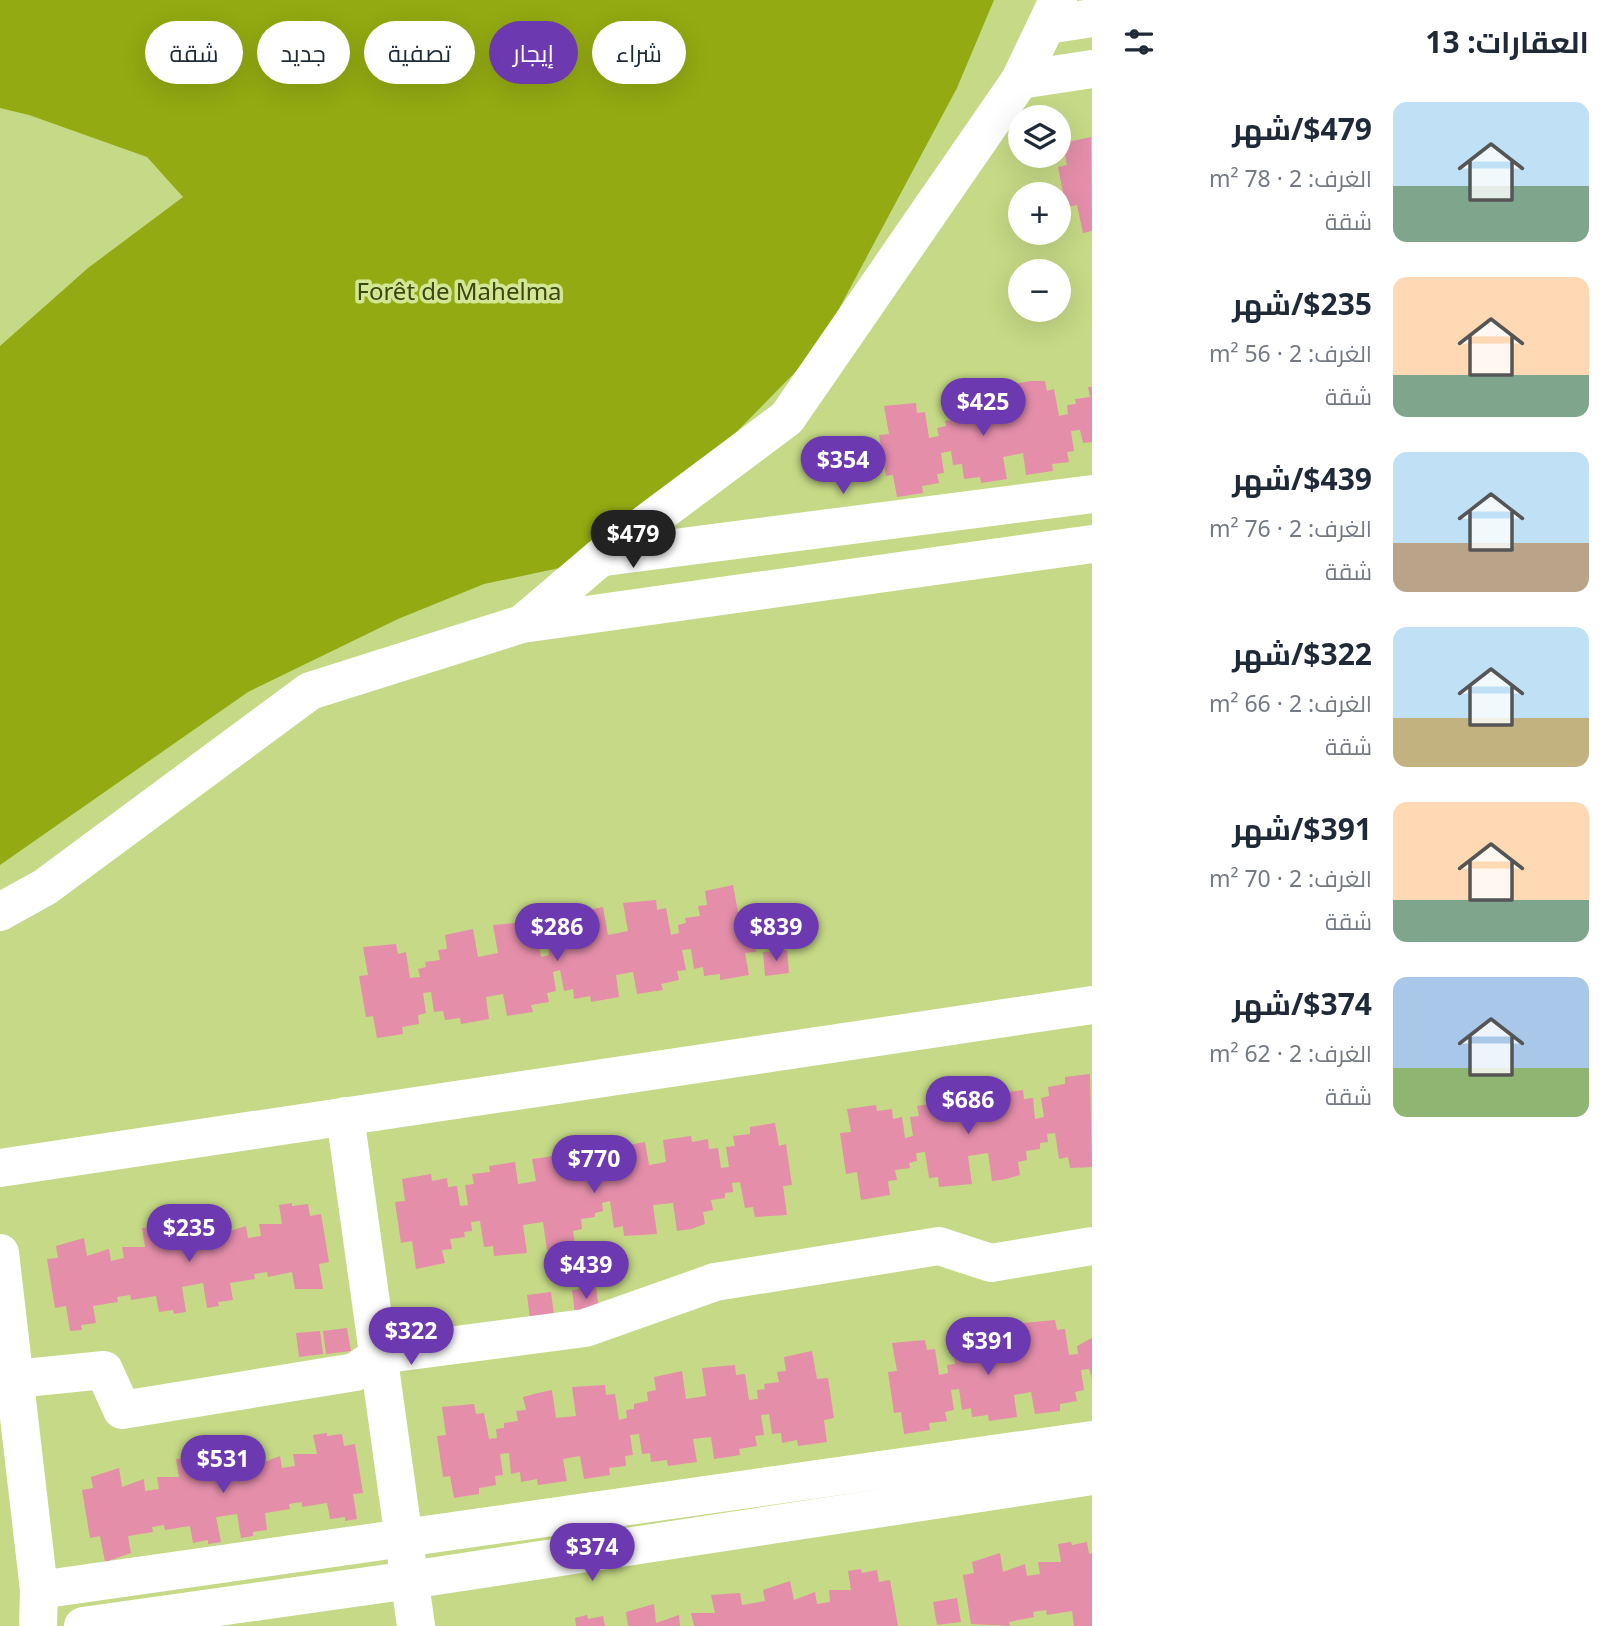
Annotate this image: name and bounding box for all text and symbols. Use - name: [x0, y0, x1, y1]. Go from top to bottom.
- chip: شقة: [145, 21, 243, 84]
- chip: جديد: [257, 21, 350, 84]
- chip: تصفية: [364, 21, 475, 84]
- chip: إيجار: [489, 21, 578, 84]
- chip: شراء: [592, 21, 686, 84]
- text: العقارات: 13: [1425, 21, 1589, 62]
- icon: filters: [1120, 23, 1158, 61]
- map controls: [1008, 105, 1071, 322]
- button: layers: [1008, 105, 1071, 168]
- text: $479/شهر: [1232, 108, 1372, 149]
- icon: home: [1449, 130, 1533, 214]
- text: الغرف: 2 · 78 m²: [1209, 162, 1372, 194]
- button: +: [1008, 182, 1071, 245]
- text: شقة: [1325, 205, 1372, 237]
- button: −: [1008, 259, 1071, 322]
- park label: Forêt de Mahelma: [356, 274, 562, 307]
- text: $235/شهر: [1232, 283, 1372, 324]
- icon: home: [1449, 305, 1533, 389]
- text: الغرف: 2 · 56 m²: [1209, 337, 1372, 369]
- pin: $425: [942, 378, 1024, 438]
- text: شقة: [1325, 380, 1372, 412]
- text: $425: [957, 385, 1009, 417]
- pin: $354: [802, 436, 884, 496]
- text: $354: [817, 443, 869, 475]
- text: $439/شهر: [1232, 458, 1372, 499]
- icon: home: [1449, 480, 1533, 564]
- pin: $479: [592, 510, 674, 570]
- text: الغرف: 2 · 76 m²: [1209, 512, 1372, 544]
- text: $479: [607, 517, 659, 549]
- text: شقة: [1325, 555, 1372, 587]
- text: $322/شهر: [1232, 633, 1372, 674]
- icon: home: [1449, 655, 1533, 739]
- text: الغرف: 2 · 66 m²: [1209, 687, 1372, 719]
- text: شقة: [1325, 730, 1372, 762]
- text: $391/شهر: [1232, 808, 1372, 849]
- icon: home: [1449, 830, 1533, 914]
- text: الغرف: 2 · 70 m²: [1209, 862, 1372, 894]
- pin: $286: [516, 904, 598, 963]
- pin: $839: [735, 904, 817, 963]
- text: شقة: [1325, 905, 1372, 937]
- text: $286: [531, 910, 583, 942]
- text: $839: [750, 910, 802, 942]
- text: $374/شهر: [1232, 983, 1372, 1024]
- icon: home: [1449, 1005, 1533, 1089]
- text: الغرف: 2 · 62 m²: [1209, 1037, 1372, 1069]
- pin: $686: [927, 1076, 1009, 1136]
- text: شقة: [1325, 1080, 1372, 1112]
- text: $686: [942, 1083, 994, 1115]
- pin: $770: [553, 1136, 635, 1195]
- text: $770: [568, 1142, 620, 1174]
- pin: $235: [148, 1204, 230, 1264]
- text: $235: [163, 1211, 215, 1243]
- pin: $439: [545, 1242, 627, 1301]
- text: $439: [560, 1248, 612, 1280]
- pin: $322: [370, 1308, 452, 1367]
- text: $322: [385, 1314, 437, 1346]
- pin: $391: [947, 1318, 1029, 1377]
- text: $391: [962, 1324, 1014, 1356]
- pin: $531: [182, 1436, 264, 1495]
- text: $531: [197, 1442, 249, 1474]
- pin: $374: [551, 1524, 633, 1583]
- text: $374: [566, 1530, 618, 1562]

